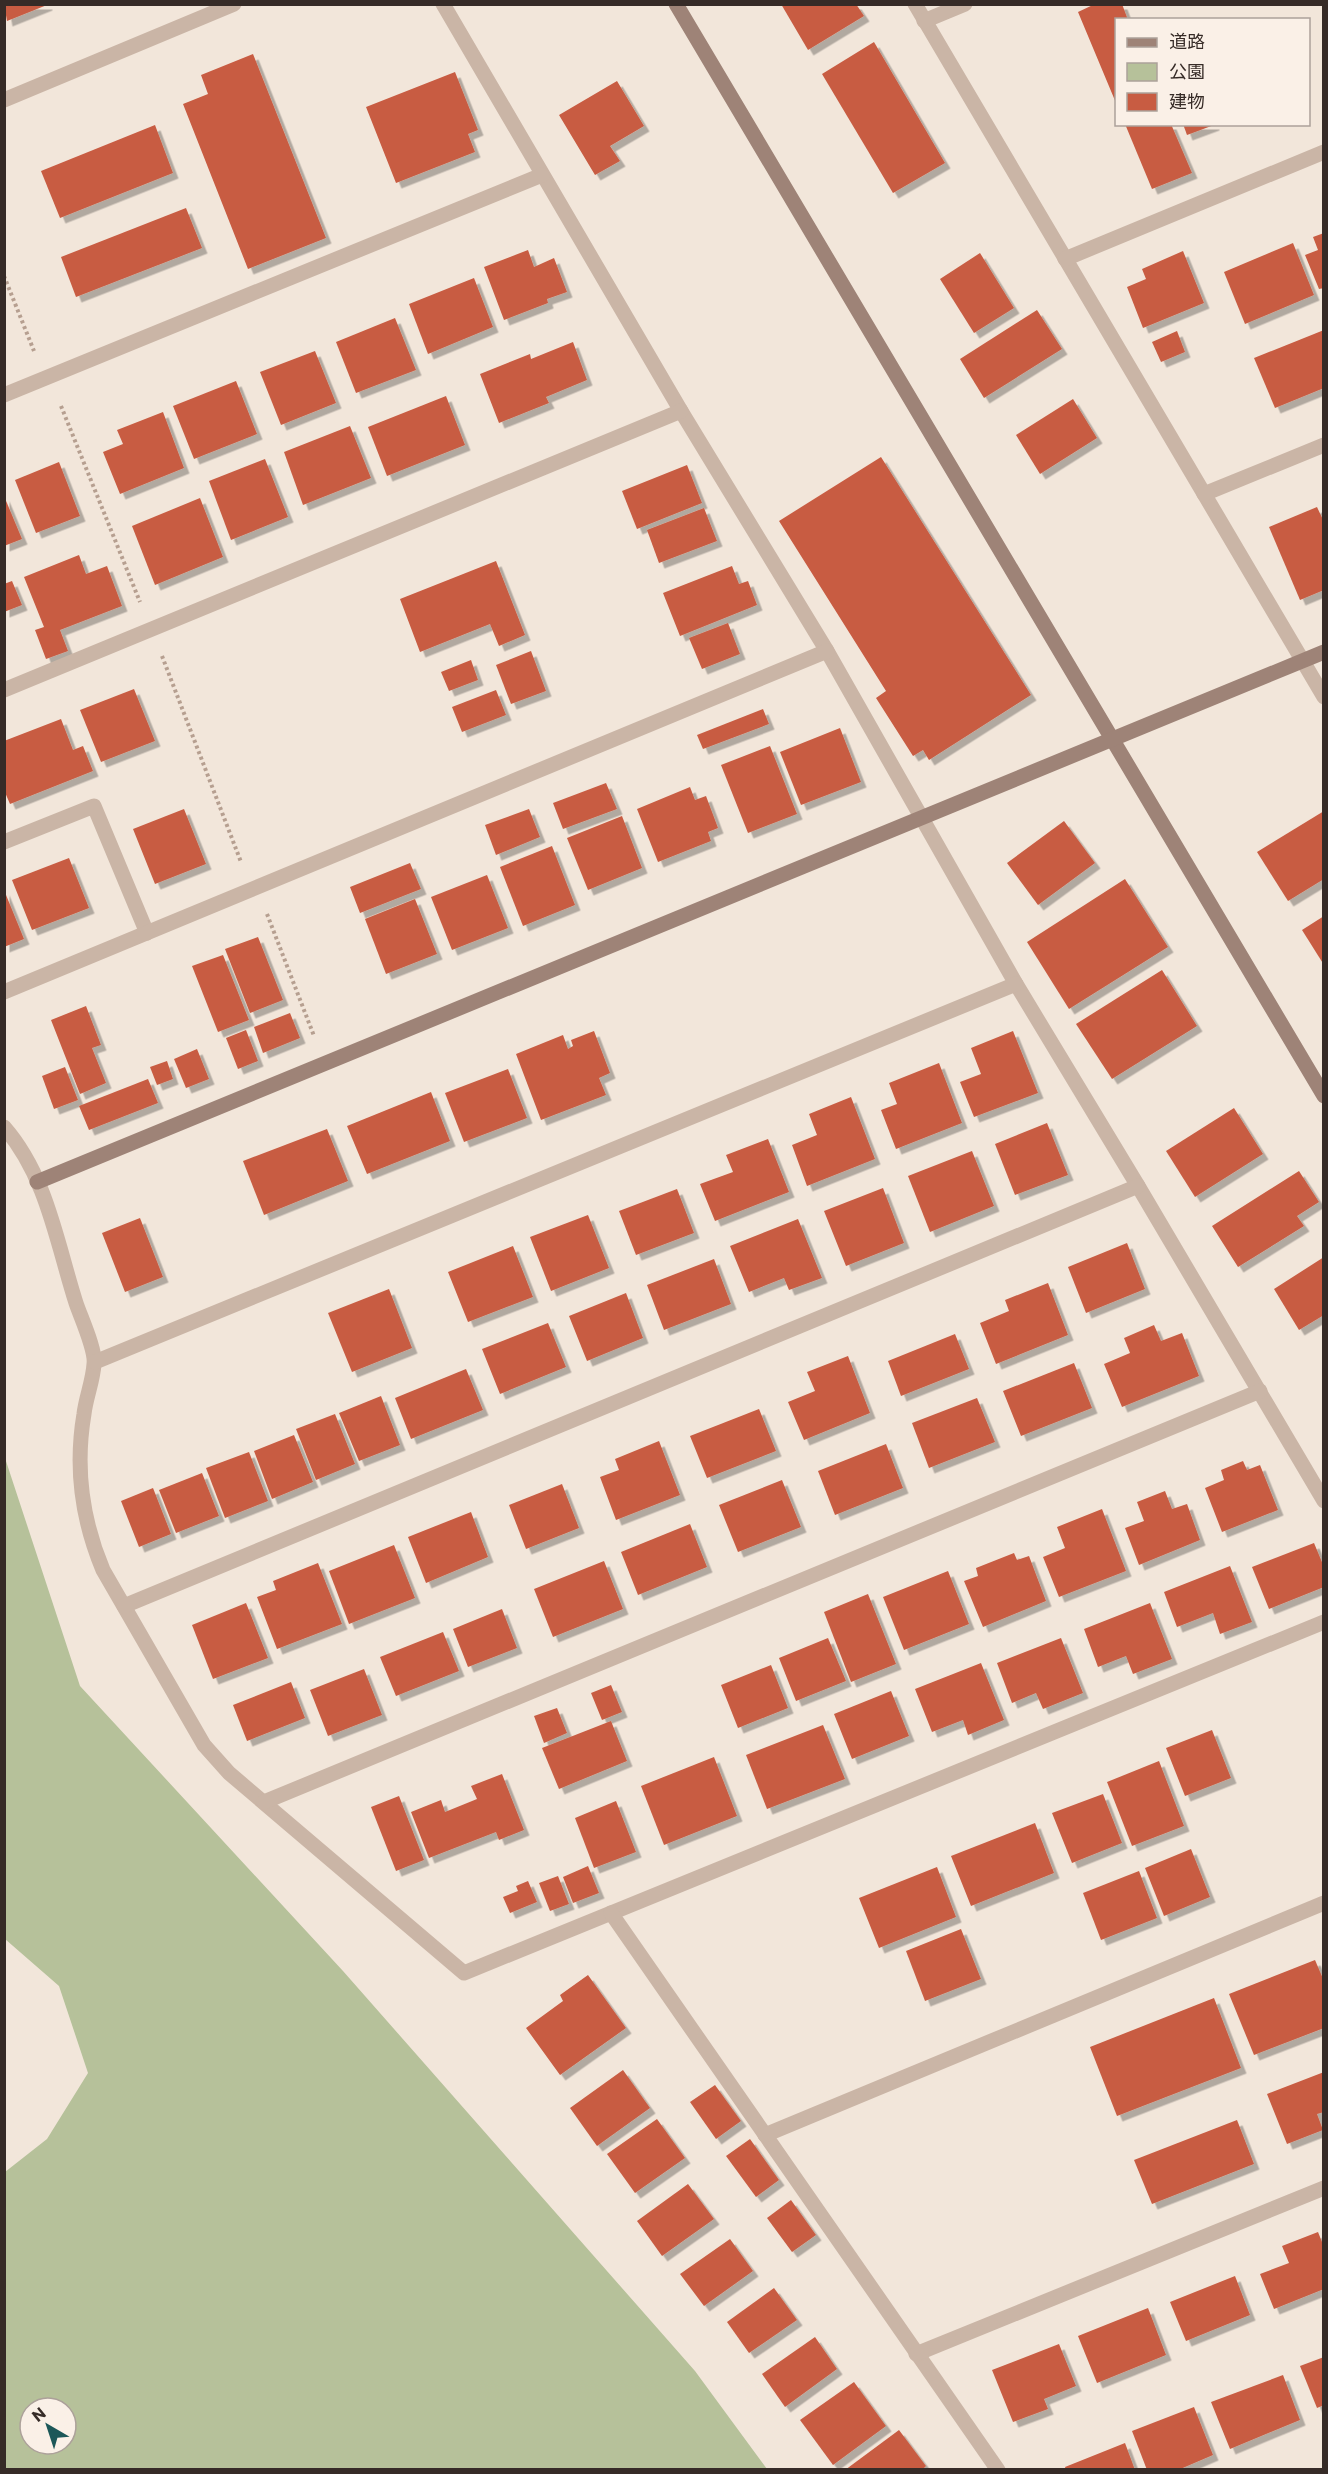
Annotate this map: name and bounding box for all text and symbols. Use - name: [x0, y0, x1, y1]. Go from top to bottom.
- legend: [1115, 18, 1310, 126]
- text: 道路: [1169, 30, 1205, 52]
- text: 公園: [1169, 60, 1205, 82]
- text: 建物: [1169, 90, 1205, 112]
- north arrow: [18, 2396, 78, 2456]
- text: N: [28, 2403, 49, 2425]

